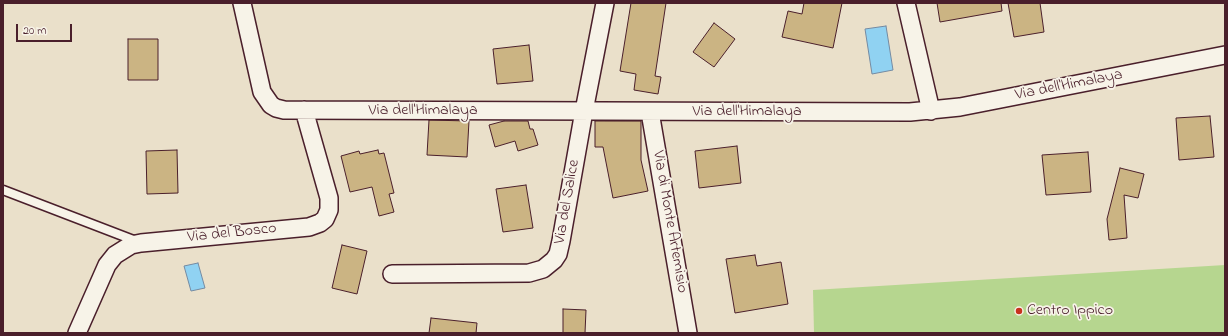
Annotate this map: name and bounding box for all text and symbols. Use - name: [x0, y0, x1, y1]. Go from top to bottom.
- scale bar: [18, 16, 74, 42]
- text: 20 m: [23, 22, 46, 40]
- street label: Via dell'Himalaya: [1014, 66, 1124, 106]
- street label: Via dell'Himalaya: [368, 101, 478, 121]
- street label: Via dell'Himalaya: [692, 102, 802, 122]
- street label: Via di Monte Artemisio: [647, 149, 691, 295]
- street label: Via del Salice: [551, 158, 585, 246]
- street label: Via del Bosco: [187, 220, 277, 248]
- place label: Centro Ippico: [1027, 301, 1113, 321]
- marker: Centro Ippico: [1014, 306, 1024, 316]

